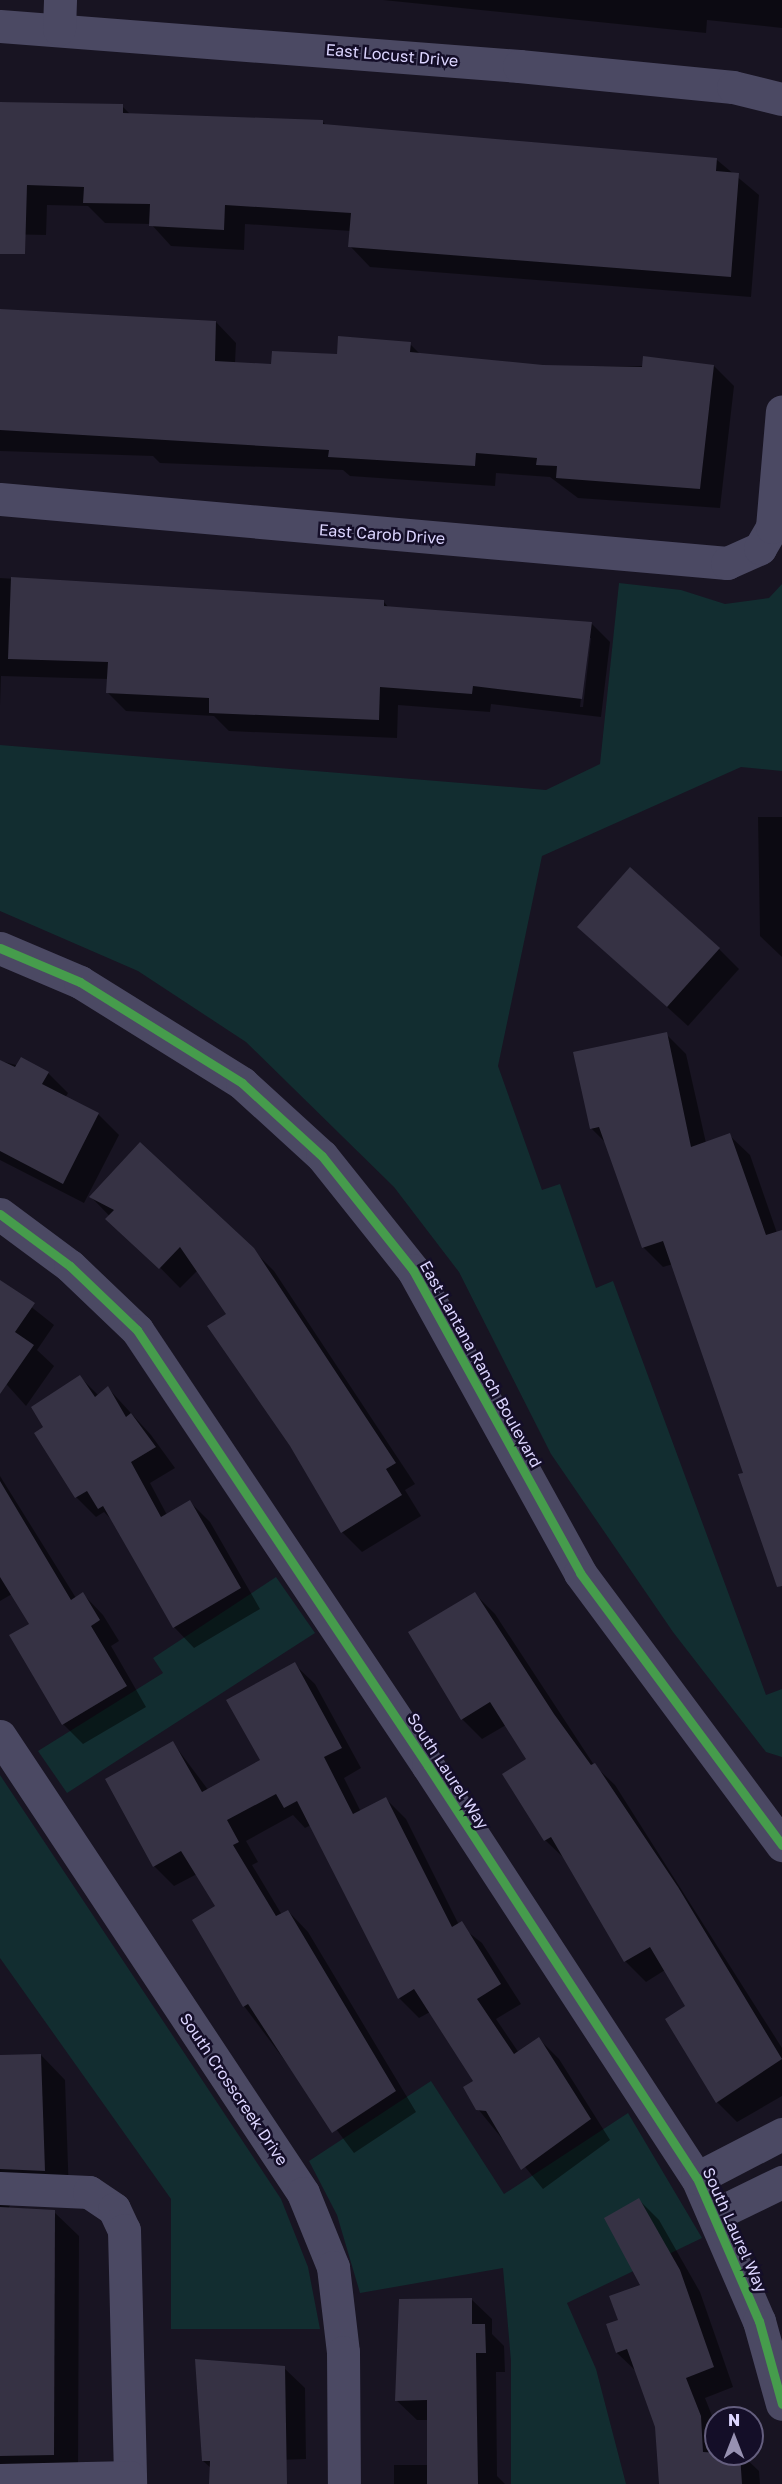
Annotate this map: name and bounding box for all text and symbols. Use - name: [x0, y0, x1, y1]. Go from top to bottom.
- street label: East Locust Drive: [325, 40, 459, 70]
- street label: East Carob Drive: [318, 520, 446, 548]
- street label: East Lantana Ranch Boulevard: [416, 1257, 546, 1471]
- street label: South Laurel Way: [403, 1709, 493, 1833]
- street label: South Crosscreek Drive: [176, 2009, 292, 2169]
- street label: South Laurel Way: [699, 2165, 771, 2295]
- north arrow: [704, 2406, 764, 2466]
- text: N: [728, 2410, 740, 2430]

